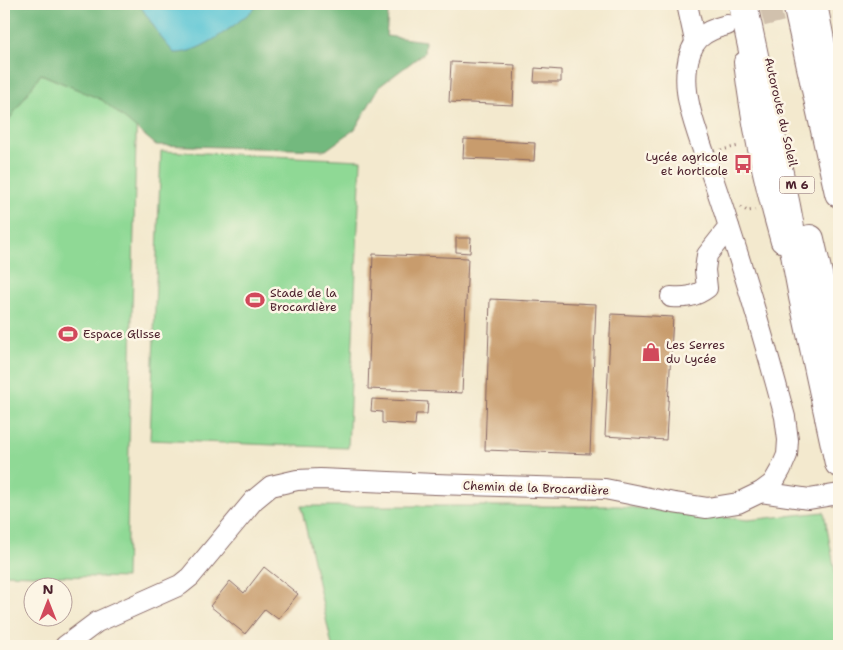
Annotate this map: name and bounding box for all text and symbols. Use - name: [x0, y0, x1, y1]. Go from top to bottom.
- street label: Autoroute du Soleil: [761, 56, 801, 169]
- place label: Lycée agricole et horticole: [645, 149, 728, 179]
- bus stop icon: Lycée agricole et horticole: [732, 153, 754, 175]
- road number: M 6: [780, 176, 814, 194]
- place label: Stade de la Brocardière: [270, 285, 337, 315]
- sports icon: Stade de la Brocardière: [244, 289, 266, 311]
- sports icon: Espace Glisse: [57, 323, 79, 345]
- place label: Espace Glisse: [83, 326, 161, 342]
- place label: Les Serres du Lycée: [666, 337, 725, 367]
- shop icon: Les Serres du Lycée: [640, 341, 662, 363]
- street label: Chemin de la Brocardière: [463, 477, 610, 499]
- north arrow: [22, 578, 72, 628]
- text: N: [42, 580, 54, 598]

